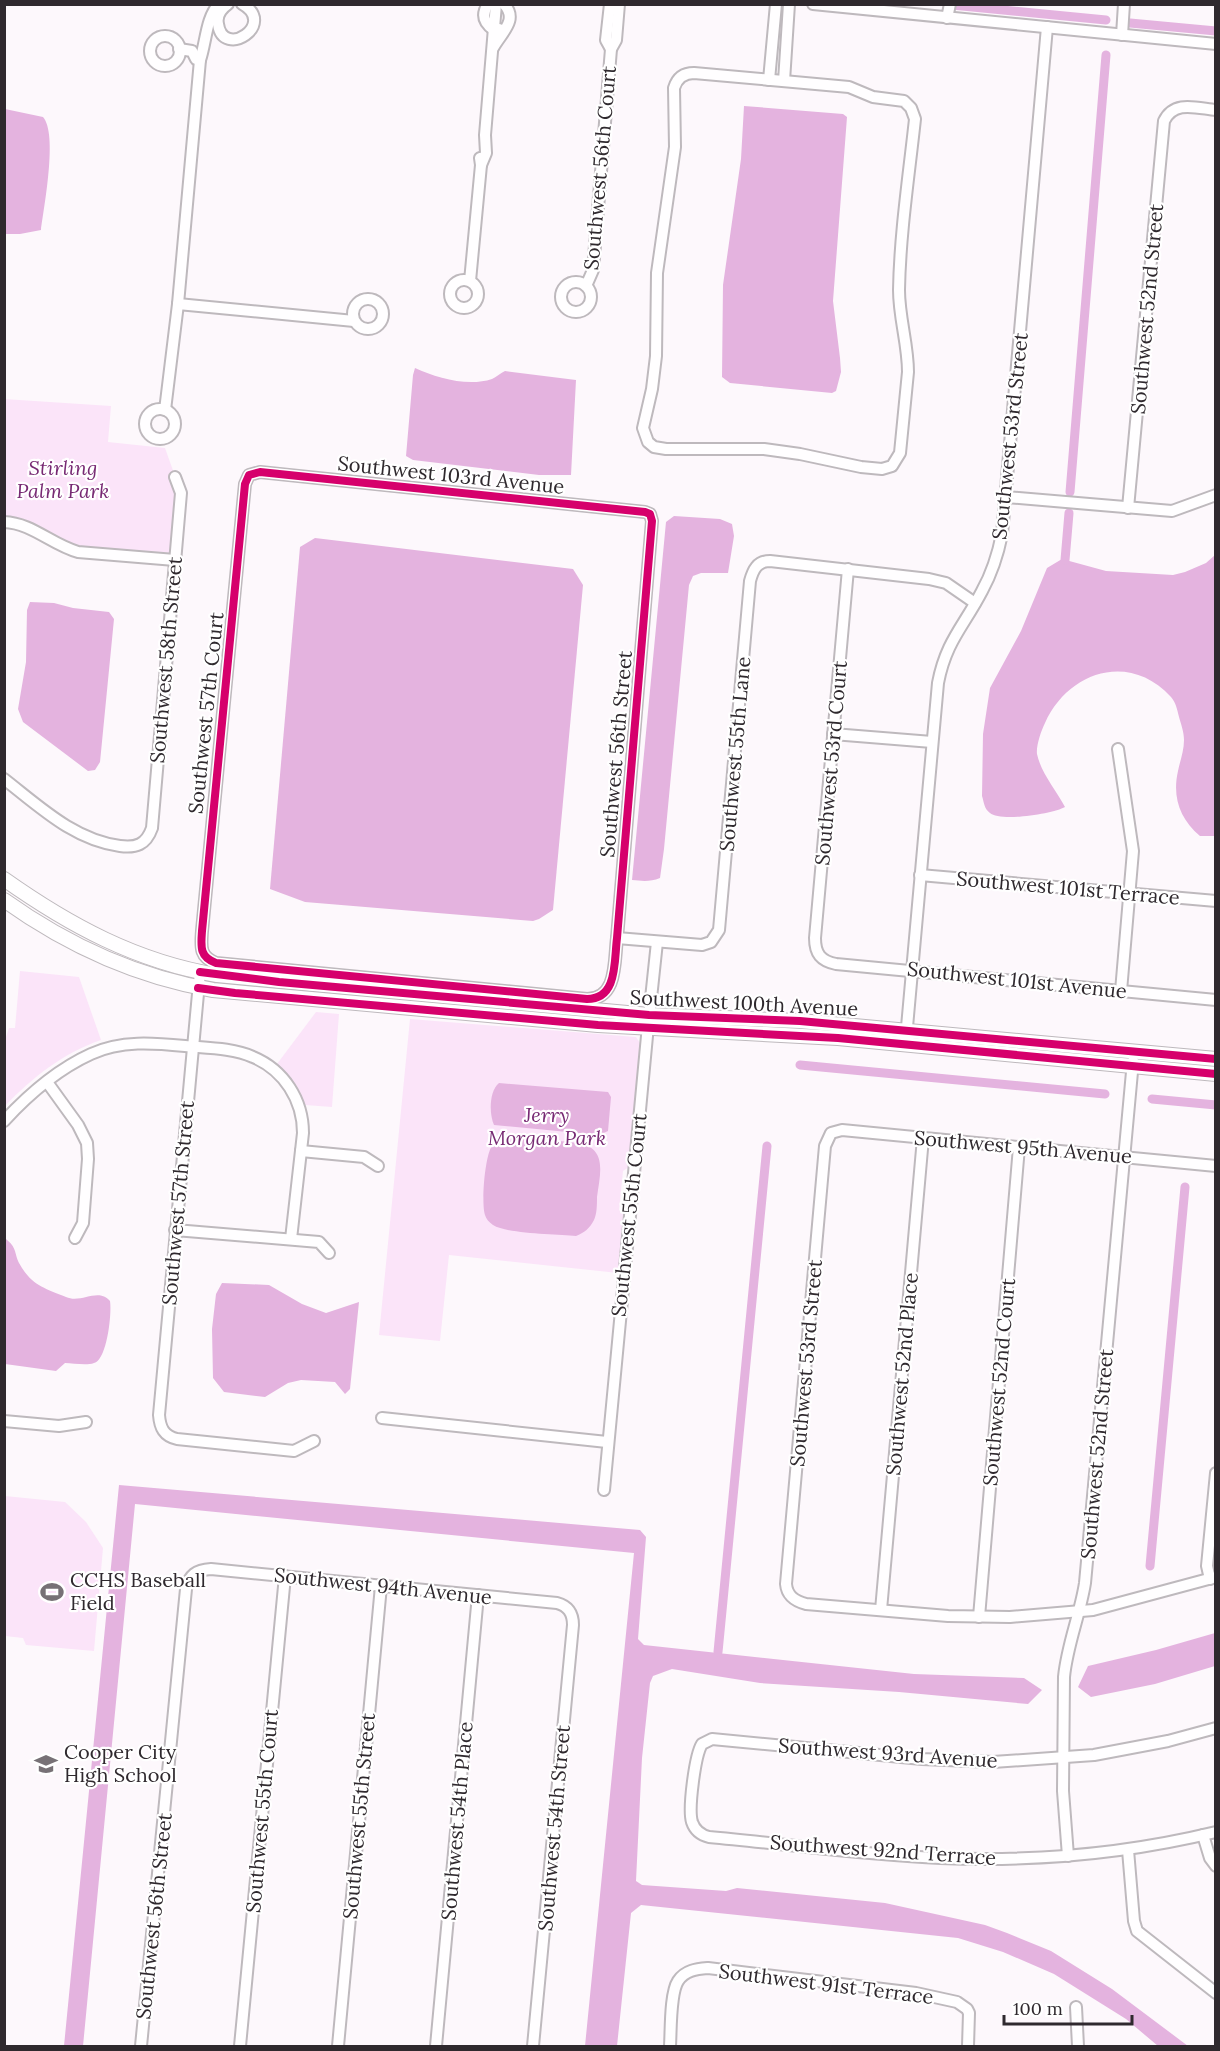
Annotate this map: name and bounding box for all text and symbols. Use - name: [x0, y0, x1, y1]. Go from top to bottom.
- street label: Southwest 56th Court: [578, 64, 621, 271]
- street label: Southwest 52nd Street: [1125, 202, 1168, 415]
- street label: Southwest 53rd Street: [986, 331, 1033, 541]
- street label: Southwest 103rd Avenue: [336, 450, 566, 499]
- park label: Stirling Palm Park: [17, 455, 109, 503]
- street label: Southwest 58th Street: [144, 555, 187, 764]
- street label: Southwest 57th Court: [182, 611, 229, 815]
- street label: Southwest 56th Street: [594, 649, 637, 858]
- street label: Southwest 55th Lane: [714, 655, 755, 852]
- street label: Southwest 53rd Court: [809, 659, 852, 866]
- street label: Southwest 101st Terrace: [955, 865, 1181, 910]
- street label: Southwest 101st Avenue: [906, 956, 1128, 1003]
- street label: Southwest 100th Avenue: [629, 984, 859, 1021]
- street label: Southwest 57th Street: [156, 1099, 199, 1306]
- park label: Jerry Morgan Park: [488, 1102, 606, 1150]
- street label: Southwest 55th Court: [605, 1112, 652, 1318]
- street label: Southwest 95th Avenue: [913, 1125, 1133, 1169]
- street label: Southwest 53rd Street: [784, 1258, 827, 1468]
- street label: Southwest 52nd Place: [880, 1271, 923, 1476]
- street label: Southwest 52nd Court: [977, 1277, 1020, 1487]
- street label: Southwest 52nd Street: [1075, 1347, 1118, 1560]
- street label: Southwest 94th Avenue: [273, 1562, 493, 1609]
- place label: CCHS Baseball Field: [70, 1567, 206, 1615]
- sports icon: CCHS Baseball Field: [39, 1579, 65, 1605]
- street label: Southwest 55th Court: [240, 1708, 283, 1914]
- street label: Southwest 55th Street: [337, 1712, 380, 1920]
- street label: Southwest 54th Place: [435, 1720, 478, 1921]
- street label: Southwest 54th Street: [532, 1724, 575, 1932]
- street label: Southwest 93rd Avenue: [778, 1732, 999, 1773]
- place label: Cooper City High School: [64, 1739, 177, 1787]
- school or university icon: Cooper City High School: [33, 1751, 59, 1777]
- street label: Southwest 56th Street: [130, 1811, 177, 2020]
- street label: Southwest 92nd Terrace: [769, 1829, 997, 1870]
- street label: Southwest 91st Terrace: [717, 1958, 935, 2009]
- scale bar: [1004, 1988, 1132, 2026]
- text: 100 m: [1013, 1997, 1063, 2020]

